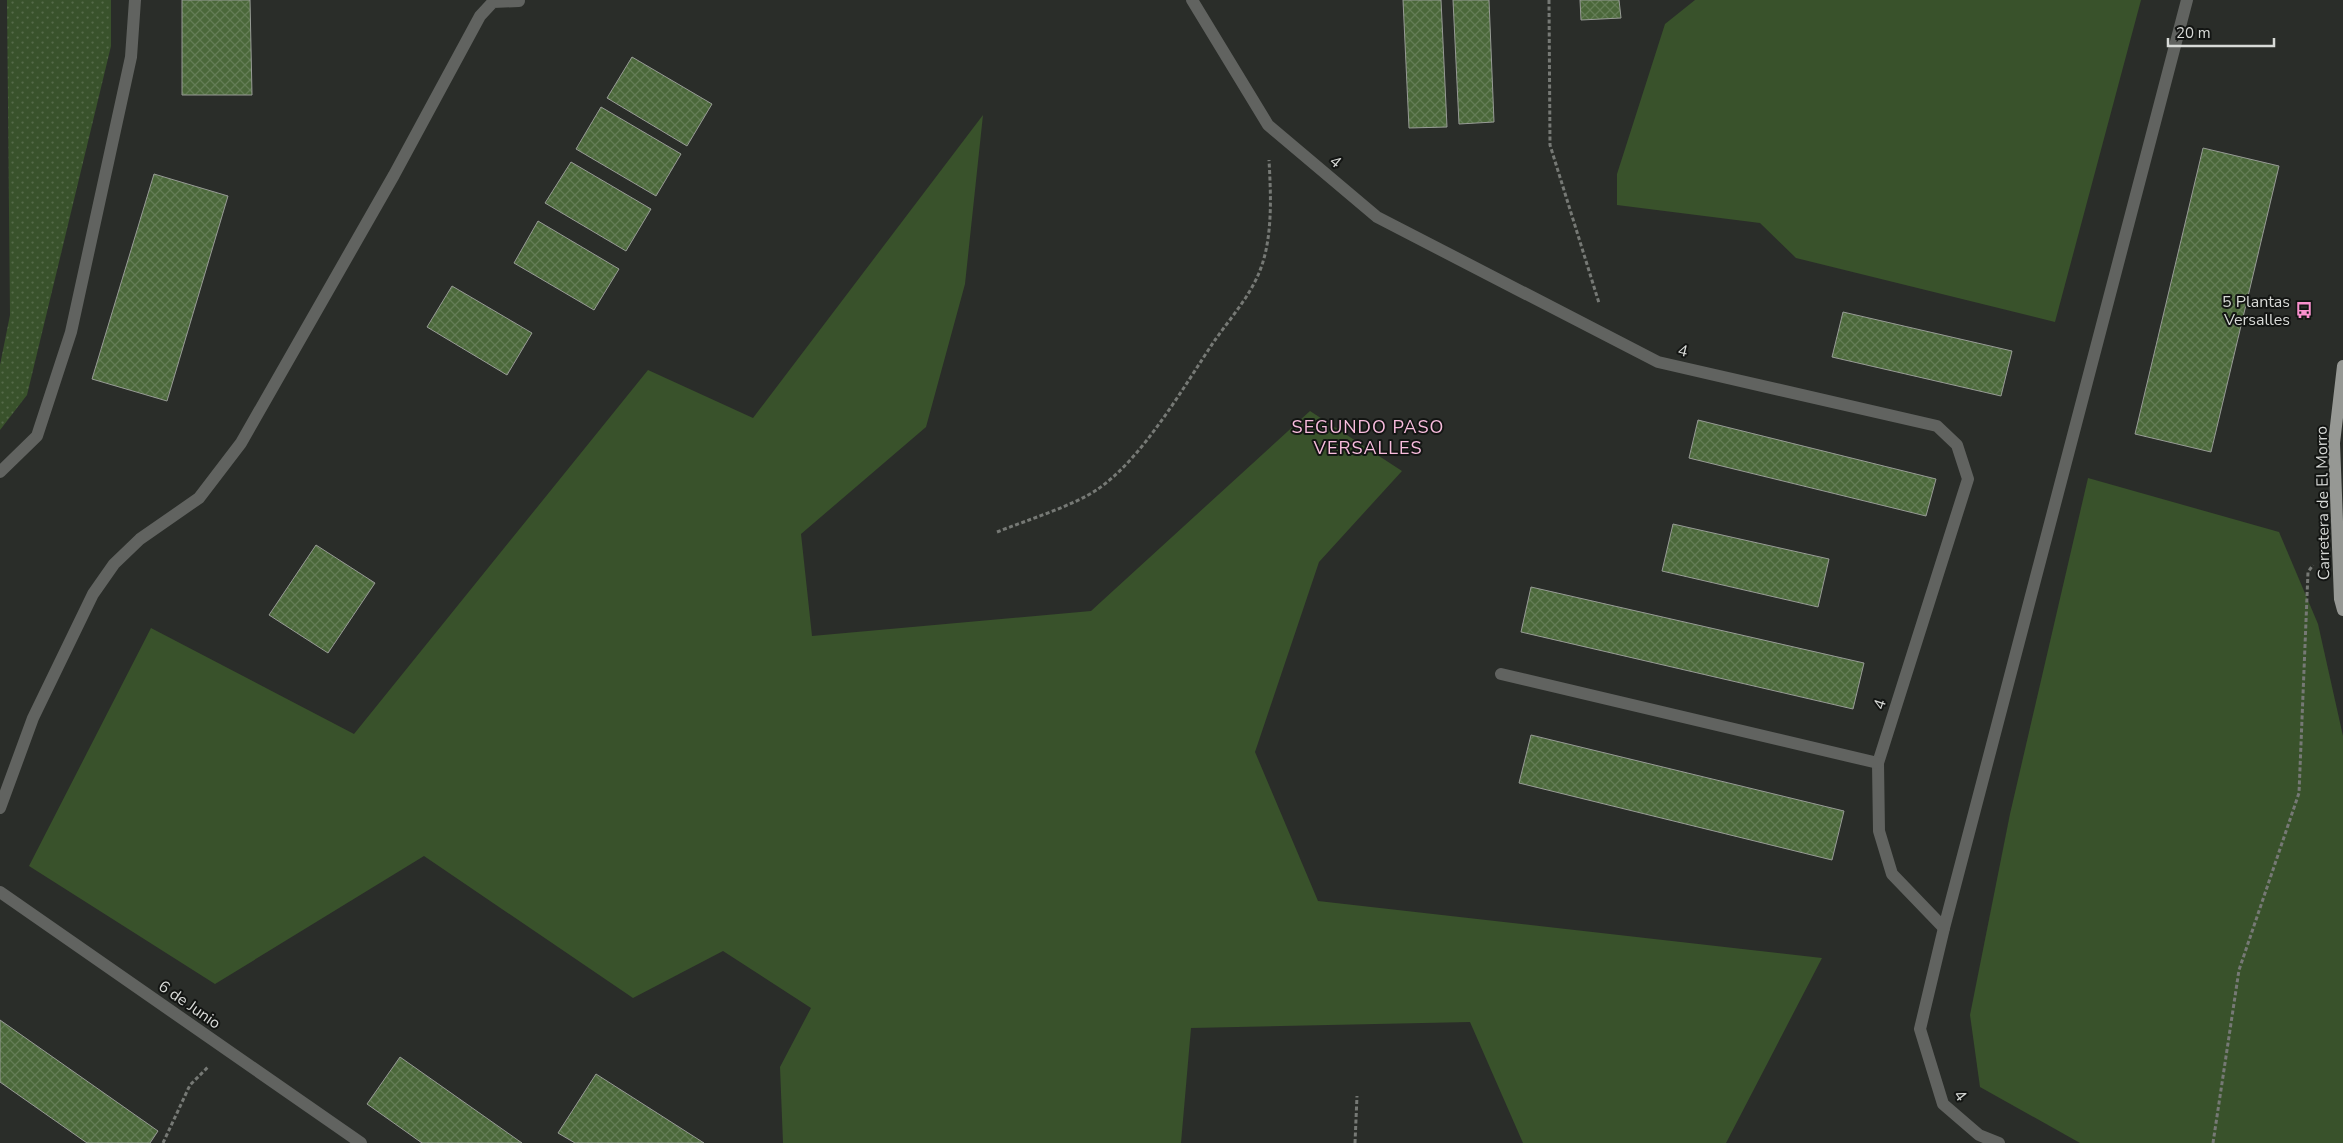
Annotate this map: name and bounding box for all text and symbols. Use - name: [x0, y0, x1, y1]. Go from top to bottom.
- scale bar: [2168, 15, 2274, 47]
- text: 20 m: [2176, 23, 2211, 43]
- street label: 4: [1325, 150, 1346, 174]
- place label: 5 Plantas Versalles: [2222, 291, 2290, 331]
- bus stop icon: 5 Plantas Versalles: [2294, 300, 2314, 320]
- street label: 4: [1676, 339, 1690, 363]
- district label: SEGUNDO PASO VERSALLES: [1292, 415, 1444, 460]
- street label: Carretera de El Morro: [2311, 426, 2335, 580]
- street label: 4: [1868, 696, 1892, 712]
- street label: 6 de Junio: [154, 975, 225, 1034]
- street label: 4: [1949, 1085, 1972, 1106]

